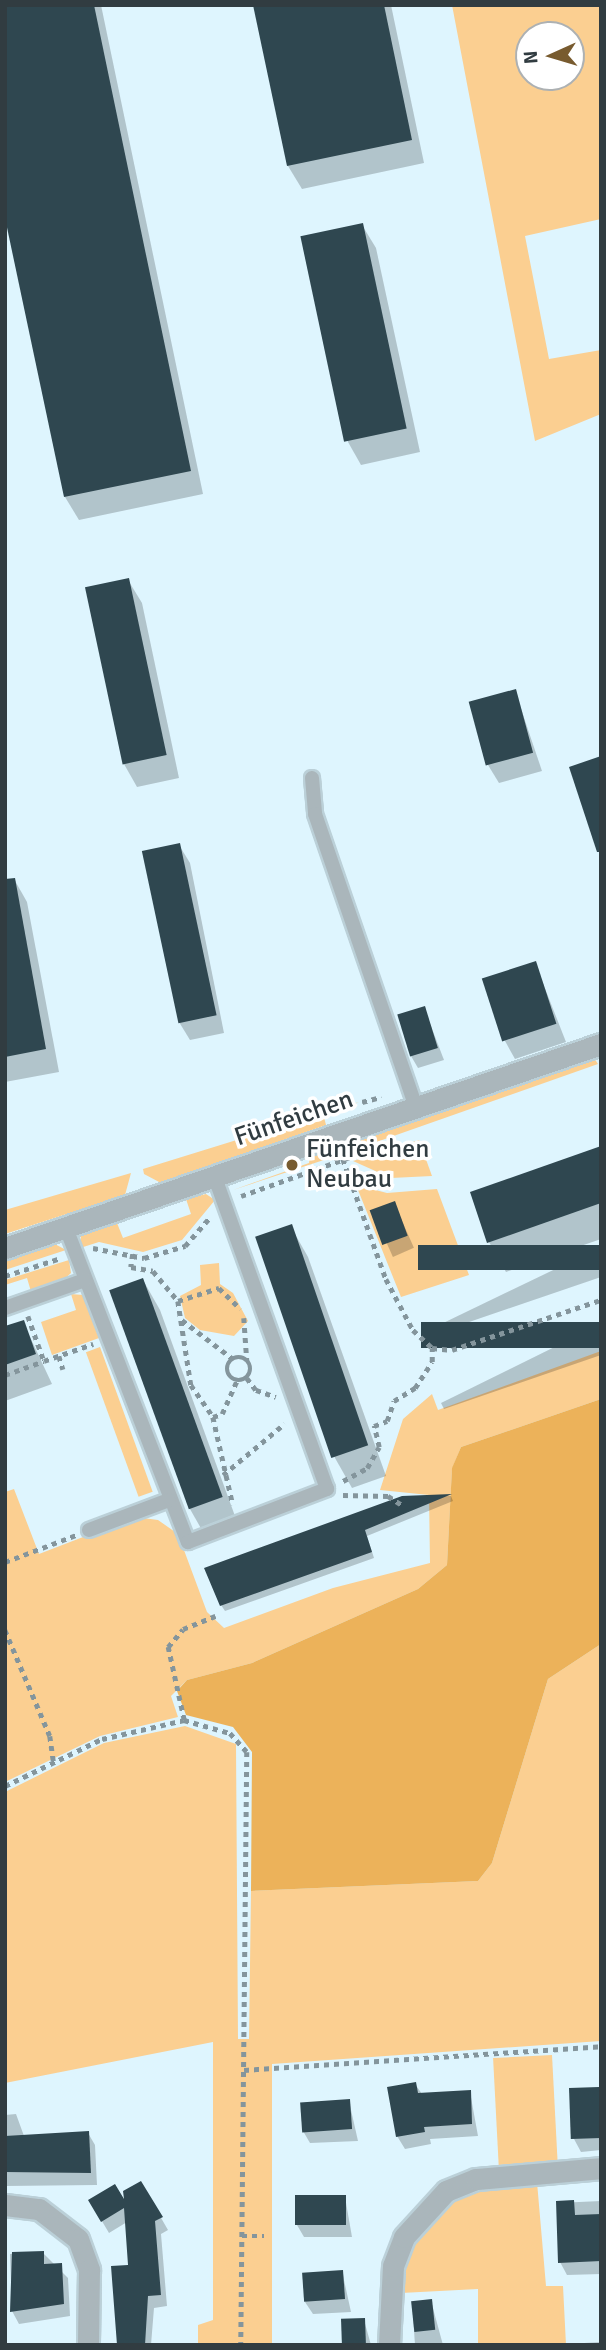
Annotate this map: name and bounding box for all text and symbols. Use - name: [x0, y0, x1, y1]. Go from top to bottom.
- north arrow: [515, 21, 585, 91]
- text: N: [519, 50, 543, 65]
- street label: Fünfeichen: [231, 1084, 357, 1154]
- place label: Fünfeichen Neubau: [306, 1134, 429, 1196]
- marker: Fünfeichen Neubau: [284, 1157, 300, 1173]

